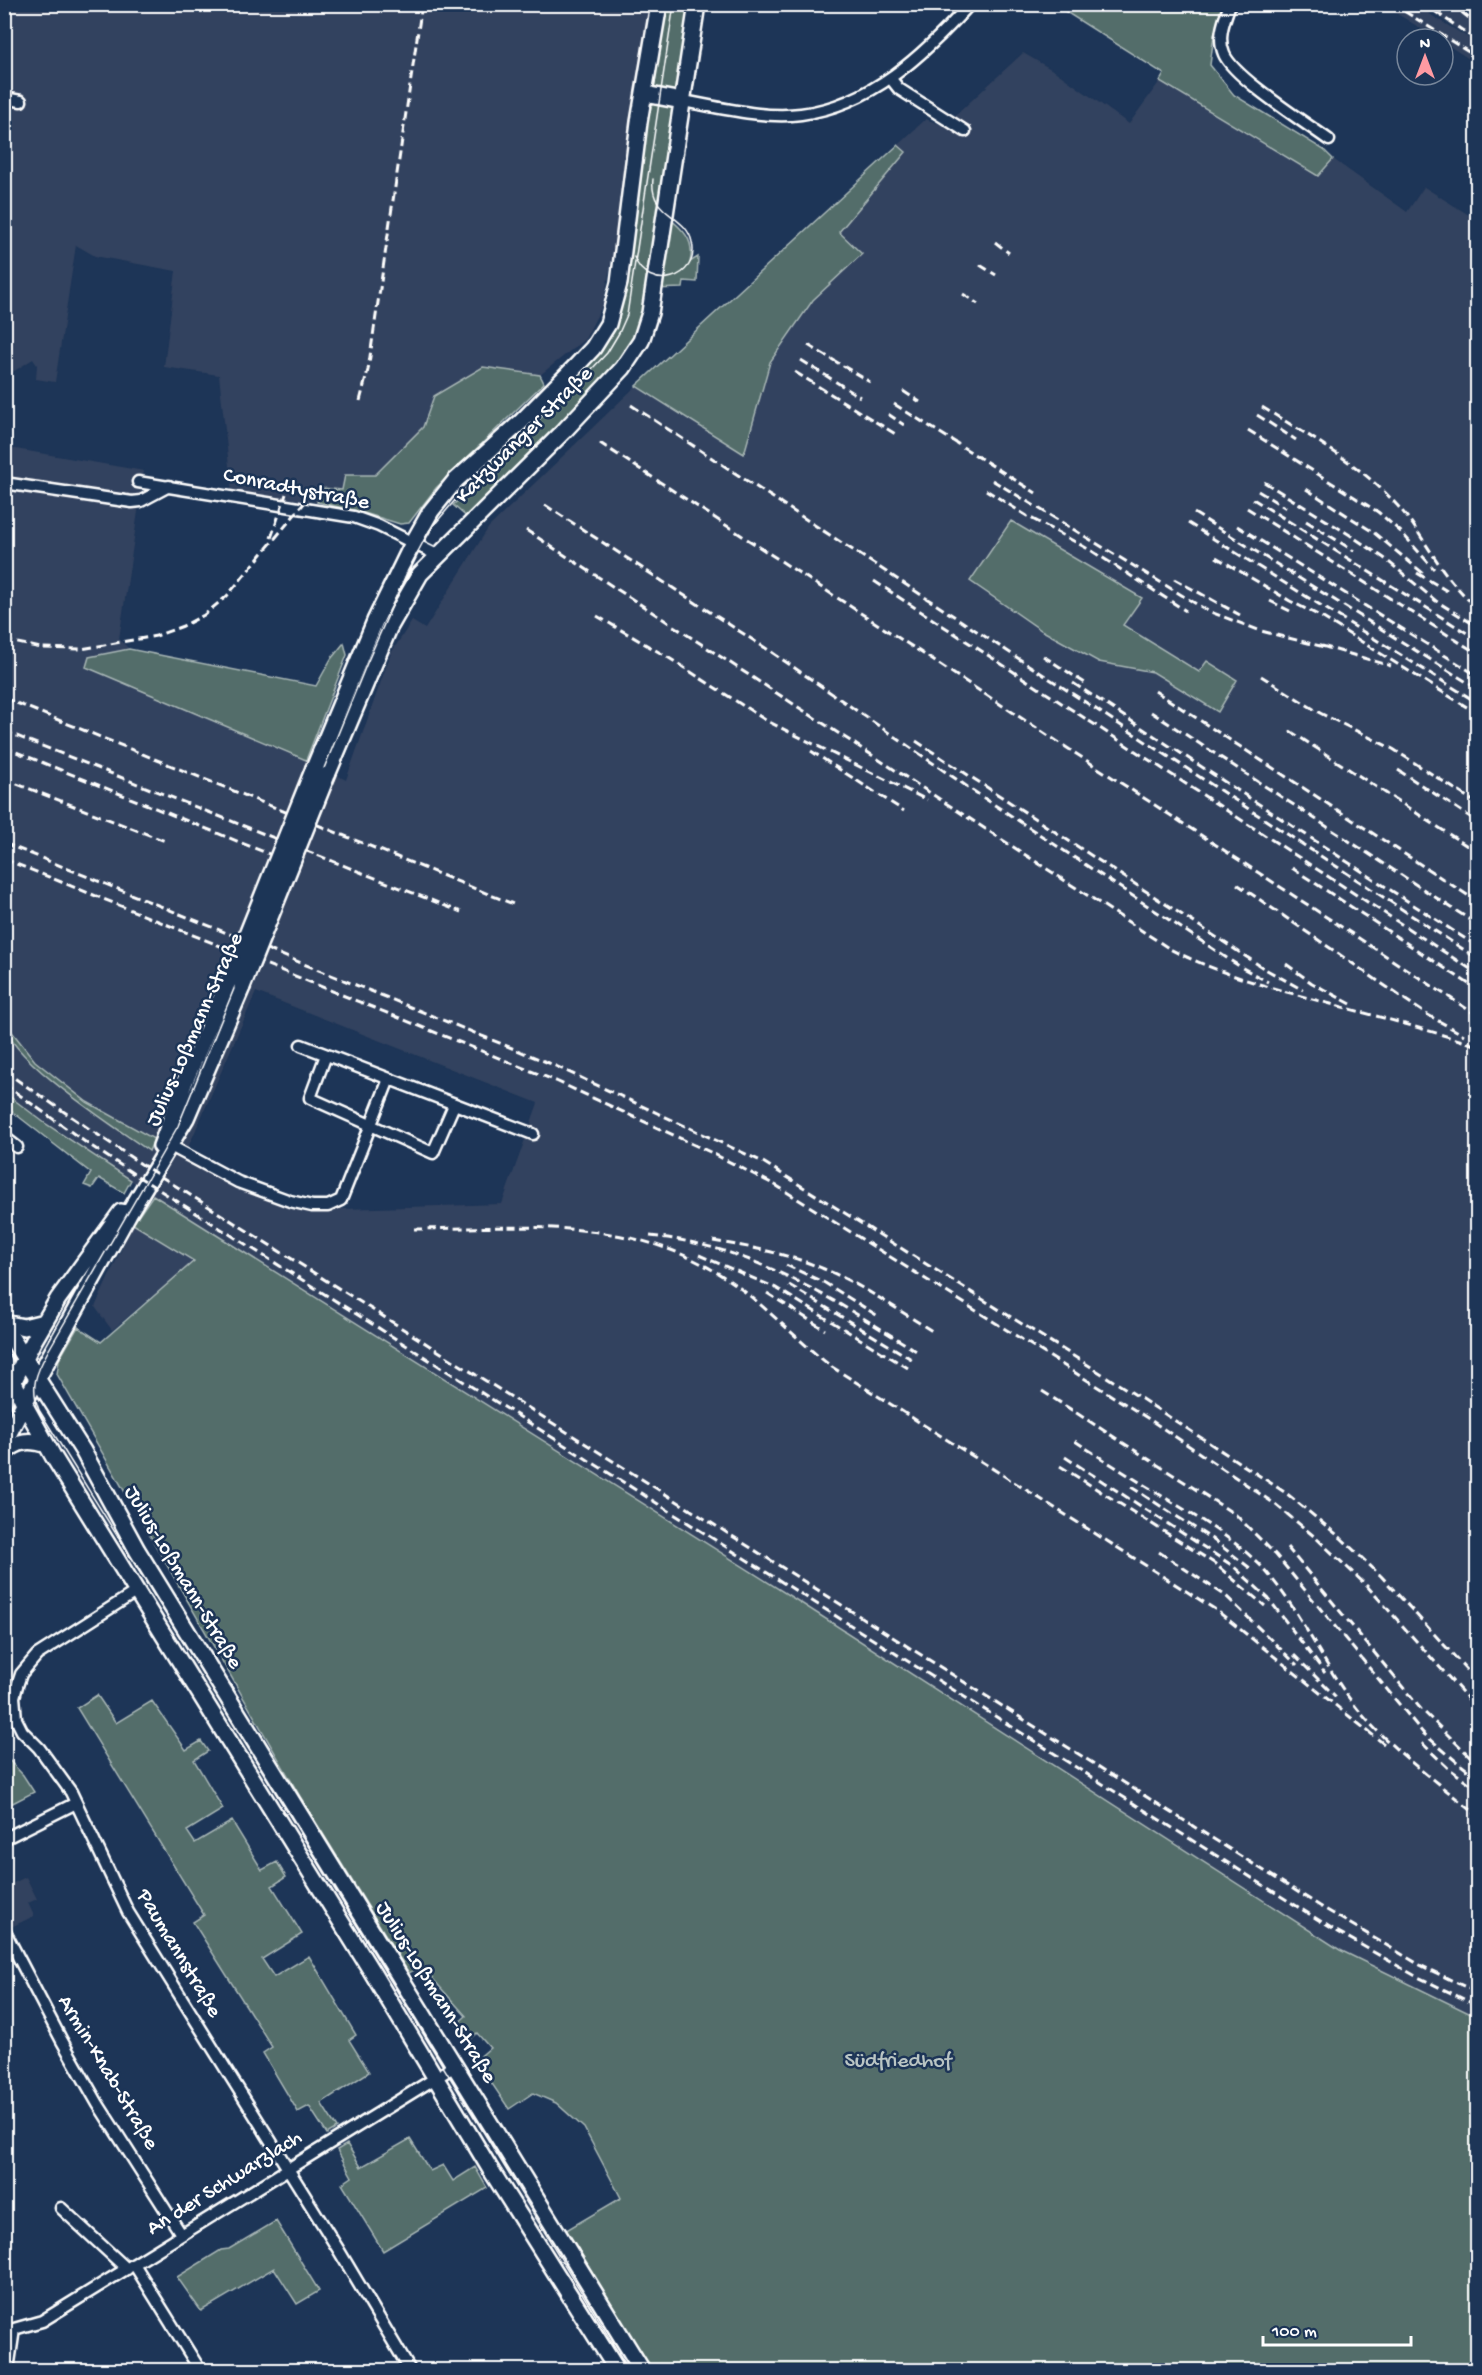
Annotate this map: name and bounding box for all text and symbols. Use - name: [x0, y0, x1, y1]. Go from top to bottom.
- north arrow: [1395, 27, 1455, 87]
- text: N: [1420, 36, 1431, 55]
- street label: Katzwanger Straße: [451, 361, 600, 510]
- street label: Conradtystraße: [221, 463, 372, 517]
- street label: Julius-Loßmann-Straße: [142, 929, 251, 1131]
- street label: Julius-Loßmann-Straße: [117, 1482, 247, 1675]
- street label: Paumannstraße: [129, 1884, 227, 2023]
- street label: Julius-Loßmann-Straße: [369, 1897, 502, 2089]
- street label: Armin-Knab-Straße: [51, 1991, 164, 2156]
- park label: Südfriedhof: [845, 2049, 954, 2075]
- street label: An der Schwarzlach: [142, 2126, 308, 2242]
- scale bar: [1263, 2309, 1412, 2347]
- text: 100 m: [1271, 2322, 1317, 2343]

